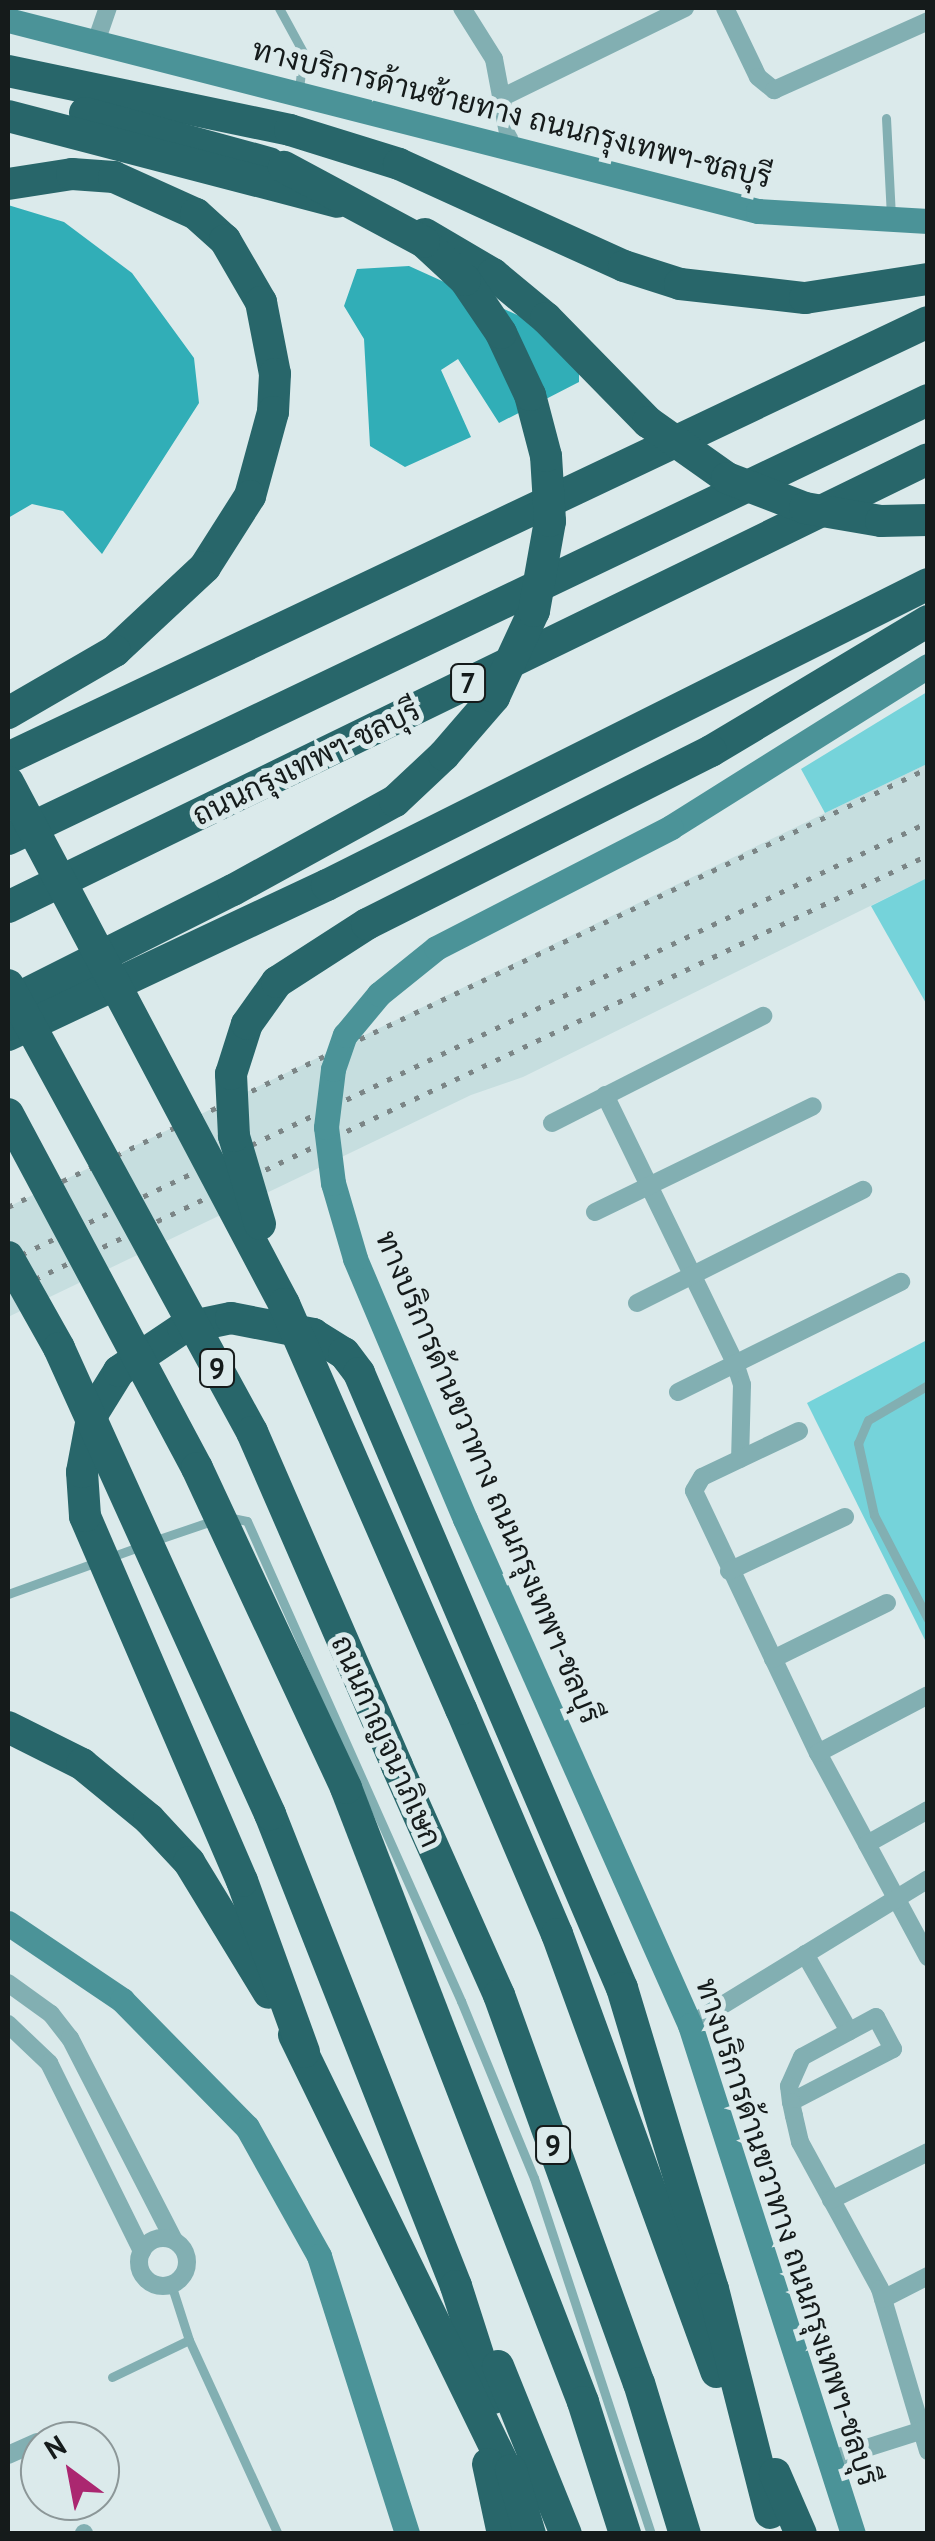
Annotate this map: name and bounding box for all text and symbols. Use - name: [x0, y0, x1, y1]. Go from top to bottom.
- street label: ทางบริการด้านซ้ายทาง ถนนกรุงเทพฯ-ชลบุรี: [249, 31, 775, 195]
- road number: 7: [448, 660, 488, 706]
- street label: ถนนกรุงเทพฯ-ชลบุรี: [187, 691, 425, 833]
- street label: ทางบริการด้านขวาทาง ถนนกรุงเทพฯ-ชลบุรี: [369, 1225, 609, 1729]
- road number: 9: [197, 1345, 237, 1391]
- street label: ถนนกาญจนาภิเษก: [324, 1629, 450, 1853]
- street label: ทางบริการด้านขวาทาง ถนนกรุงเทพฯ-ชลบุรี: [689, 1974, 887, 2490]
- road number: 9: [533, 2122, 573, 2168]
- north arrow: [20, 2421, 120, 2521]
- text: N: [37, 2426, 73, 2467]

